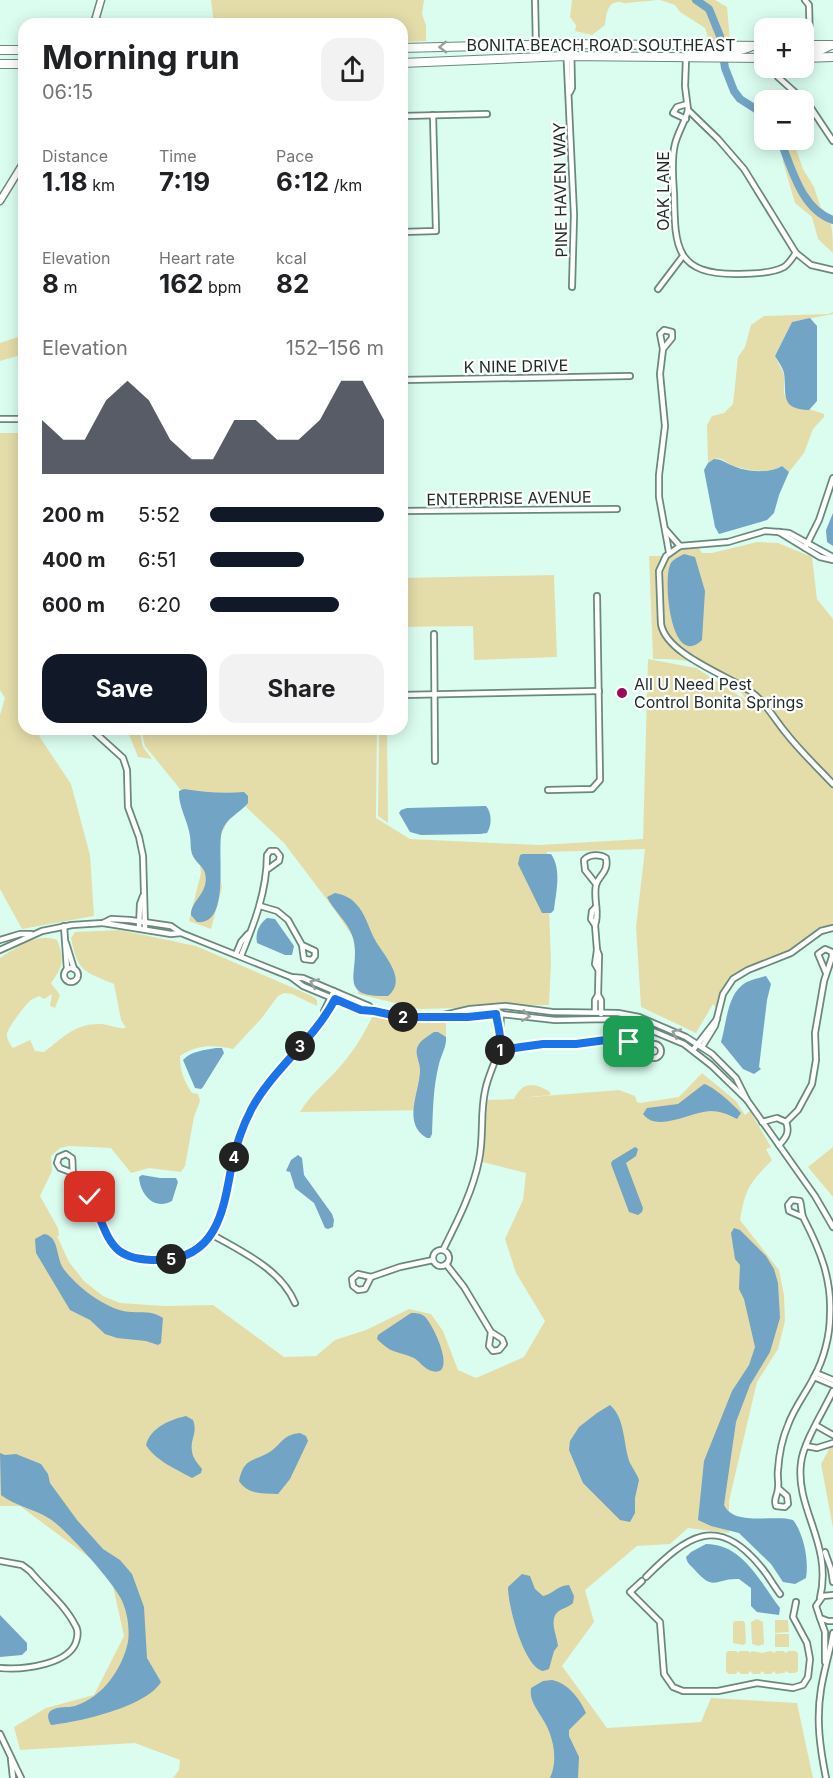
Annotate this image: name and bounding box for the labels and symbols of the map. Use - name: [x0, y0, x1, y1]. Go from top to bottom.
- street label: BONITA BEACH ROAD SOUTHEAST: [466, 35, 736, 55]
- one-way arrow: [438, 41, 447, 53]
- street label: PINE HAVEN WAY: [549, 122, 571, 258]
- street label: OAK LANE: [653, 151, 673, 231]
- street label: K NINE DRIVE: [464, 355, 568, 377]
- street label: ENTERPRISE AVENUE: [426, 487, 592, 509]
- place label: All U Need Pest Control Bonita Springs: [634, 674, 804, 712]
- marker: All U Need Pest Control Bonita Springs: [615, 686, 629, 700]
- one-way arrow: [310, 978, 321, 990]
- pin: 2: [388, 1002, 418, 1032]
- one-way arrow: [521, 1010, 531, 1022]
- pin: [603, 1016, 654, 1067]
- one-way arrow: [672, 1028, 683, 1040]
- pin: 3: [285, 1031, 315, 1061]
- pin: 1: [485, 1035, 515, 1065]
- pin: 4: [219, 1142, 249, 1172]
- pin: [64, 1171, 115, 1222]
- pin: 5: [156, 1244, 186, 1274]

